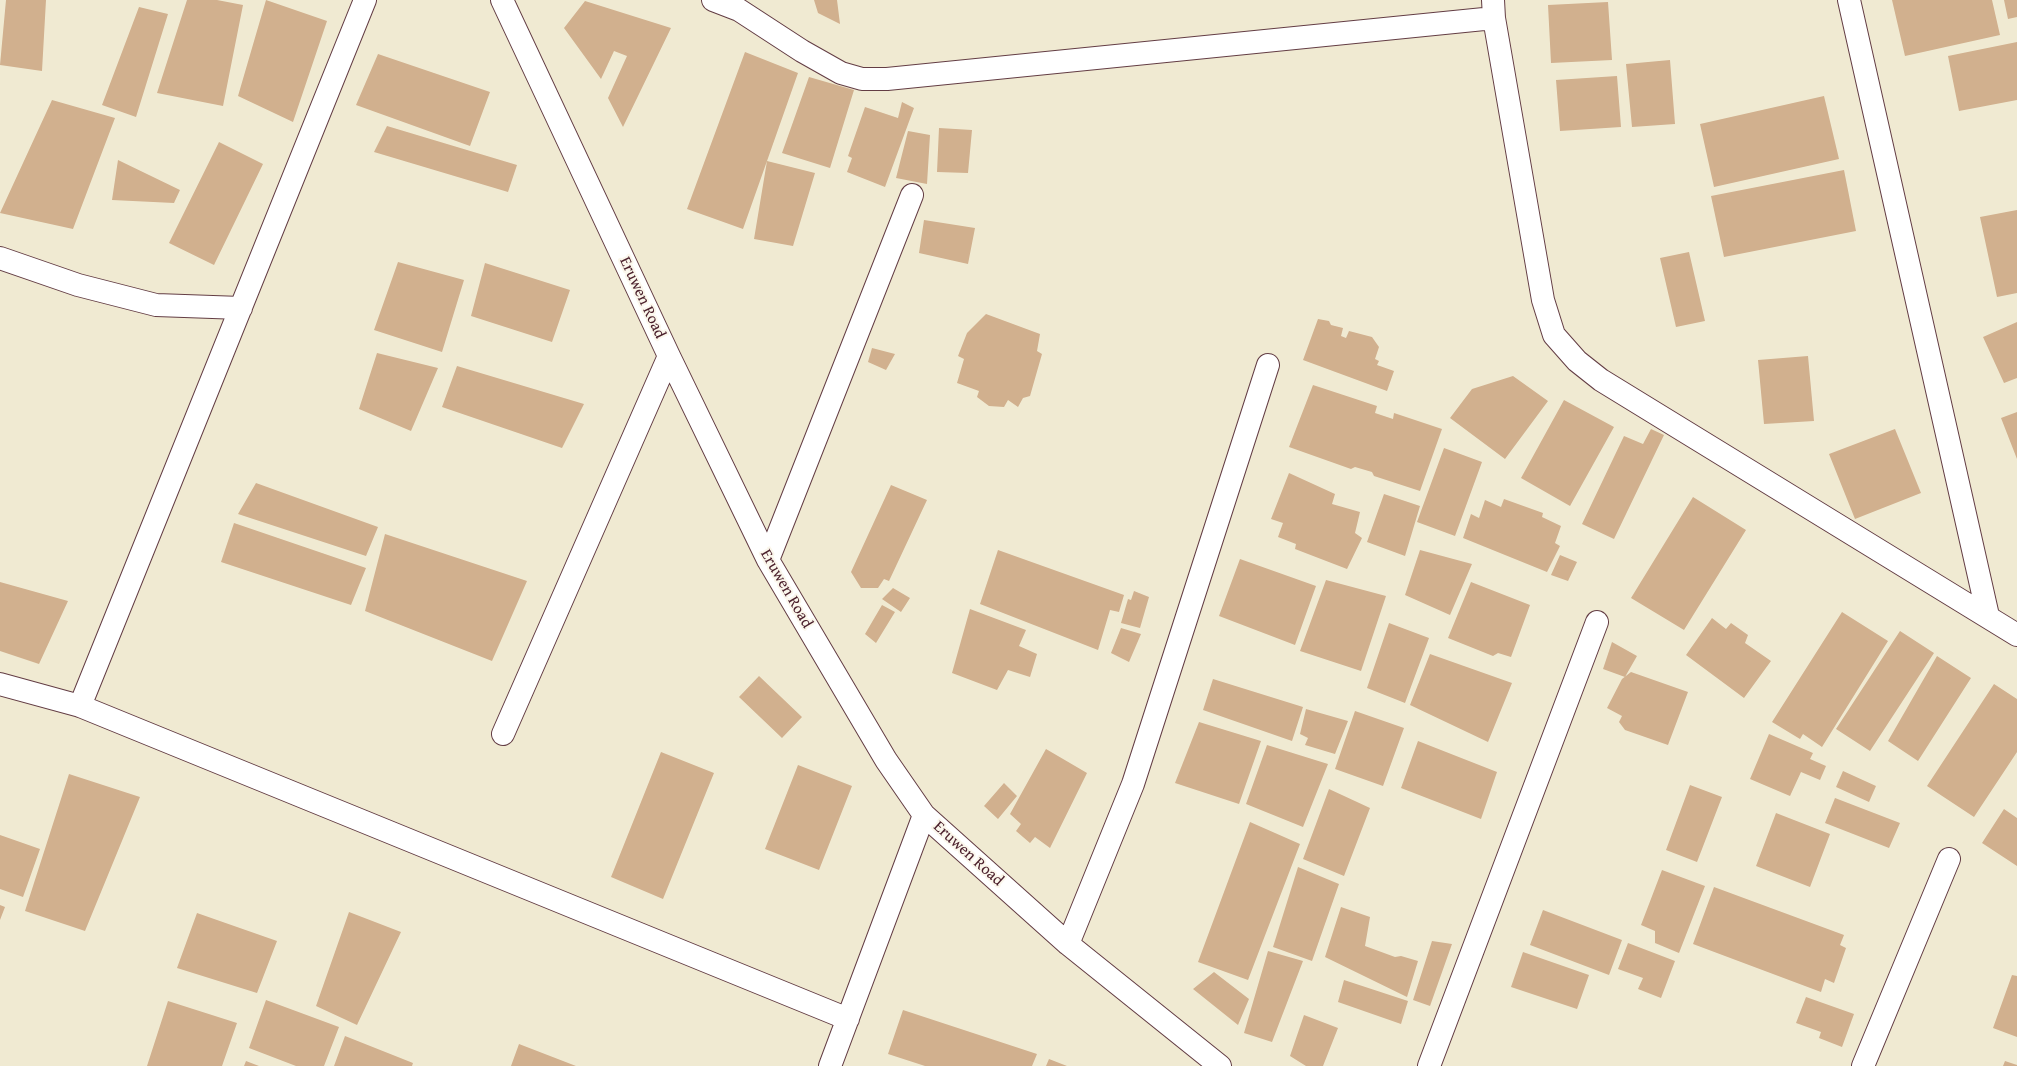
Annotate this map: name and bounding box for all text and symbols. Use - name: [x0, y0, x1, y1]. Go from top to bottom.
- street label: Eruwen Road: [615, 254, 669, 342]
- street label: Eruwen Road: [756, 546, 816, 632]
- street label: Eruwen Road: [929, 817, 1007, 891]

